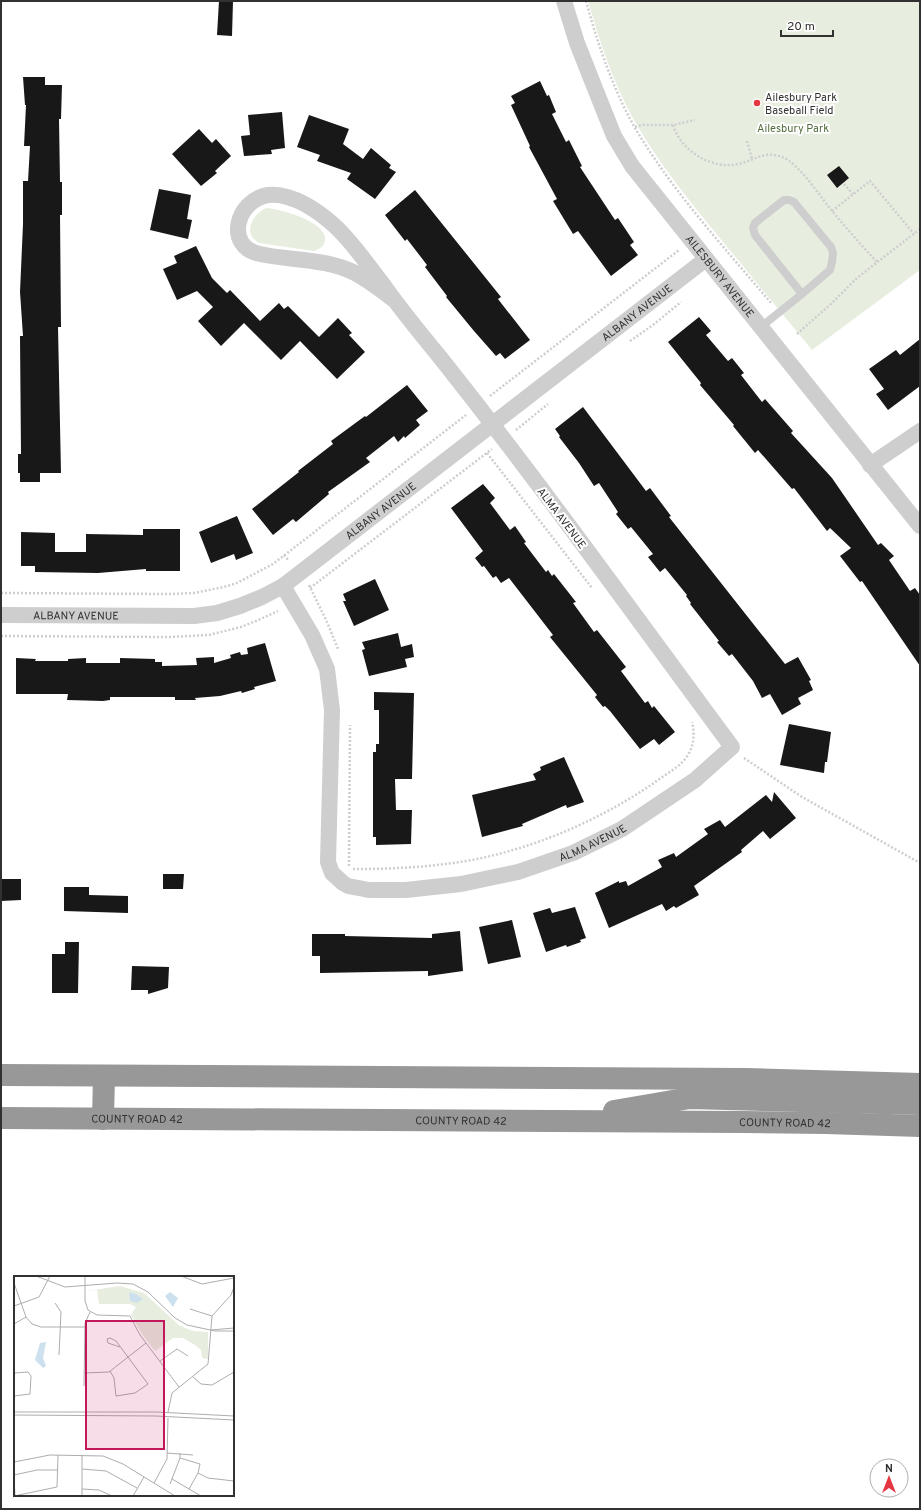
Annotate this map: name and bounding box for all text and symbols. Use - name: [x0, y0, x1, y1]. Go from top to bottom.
- scale bar: [781, 12, 833, 38]
- text: 20 m: [787, 19, 815, 35]
- place label: Ailesbury Park Baseball Field: [765, 91, 837, 118]
- marker: Ailesbury Park Baseball Field: [752, 98, 762, 108]
- park label: Ailesbury Park: [757, 122, 829, 136]
- street label: AILESBURY AVENUE: [682, 232, 757, 321]
- street label: ALBANY AVENUE: [599, 281, 676, 345]
- street label: ALBANY AVENUE: [343, 480, 419, 543]
- street label: ALMA AVENUE: [534, 485, 589, 552]
- street label: ALBANY AVENUE: [33, 609, 119, 624]
- street label: ALMA AVENUE: [557, 822, 630, 865]
- street label: COUNTY ROAD 42: [91, 1112, 183, 1127]
- street label: COUNTY ROAD 42: [415, 1114, 507, 1129]
- street label: COUNTY ROAD 42: [739, 1116, 831, 1131]
- inset map: [14, 1276, 234, 1496]
- north arrow: [869, 1458, 909, 1498]
- text: N: [885, 1462, 893, 1476]

